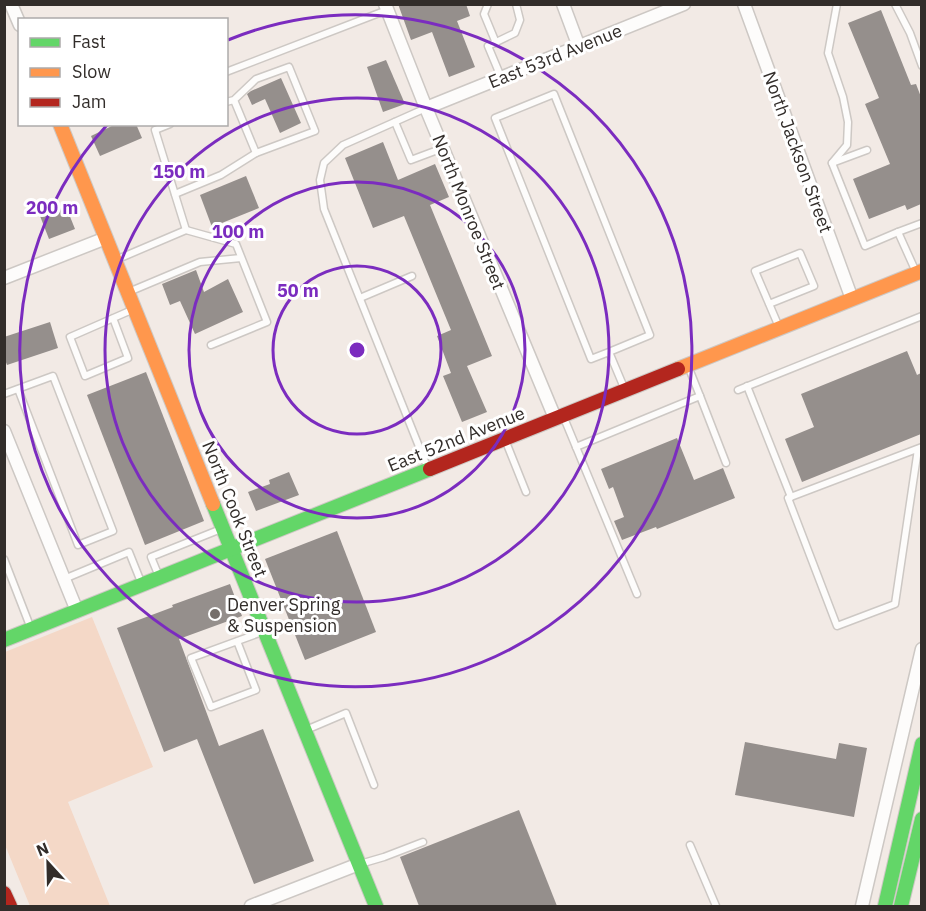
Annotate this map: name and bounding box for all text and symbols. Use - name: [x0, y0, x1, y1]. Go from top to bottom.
- legend: [18, 18, 228, 126]
- street label: East 53rd Avenue: [485, 19, 625, 93]
- text: Fast: [72, 30, 106, 53]
- text: Slow: [72, 60, 111, 83]
- street label: North Jackson Street: [758, 68, 838, 236]
- text: Jam: [72, 90, 107, 113]
- street label: North Monroe Street: [427, 131, 511, 293]
- text: 150 m: [153, 160, 205, 183]
- text: 200 m: [26, 196, 78, 219]
- text: 100 m: [212, 220, 264, 243]
- text: 50 m: [277, 279, 319, 302]
- centre of rings: [347, 340, 367, 360]
- street label: East 52nd Avenue: [384, 401, 528, 477]
- street label: North Cook Street: [197, 438, 273, 580]
- place label: Denver Spring & Suspension: [227, 593, 341, 637]
- marker: Denver Spring & Suspension: [208, 607, 222, 621]
- north arrow: [18, 833, 78, 893]
- text: N: [33, 838, 52, 861]

